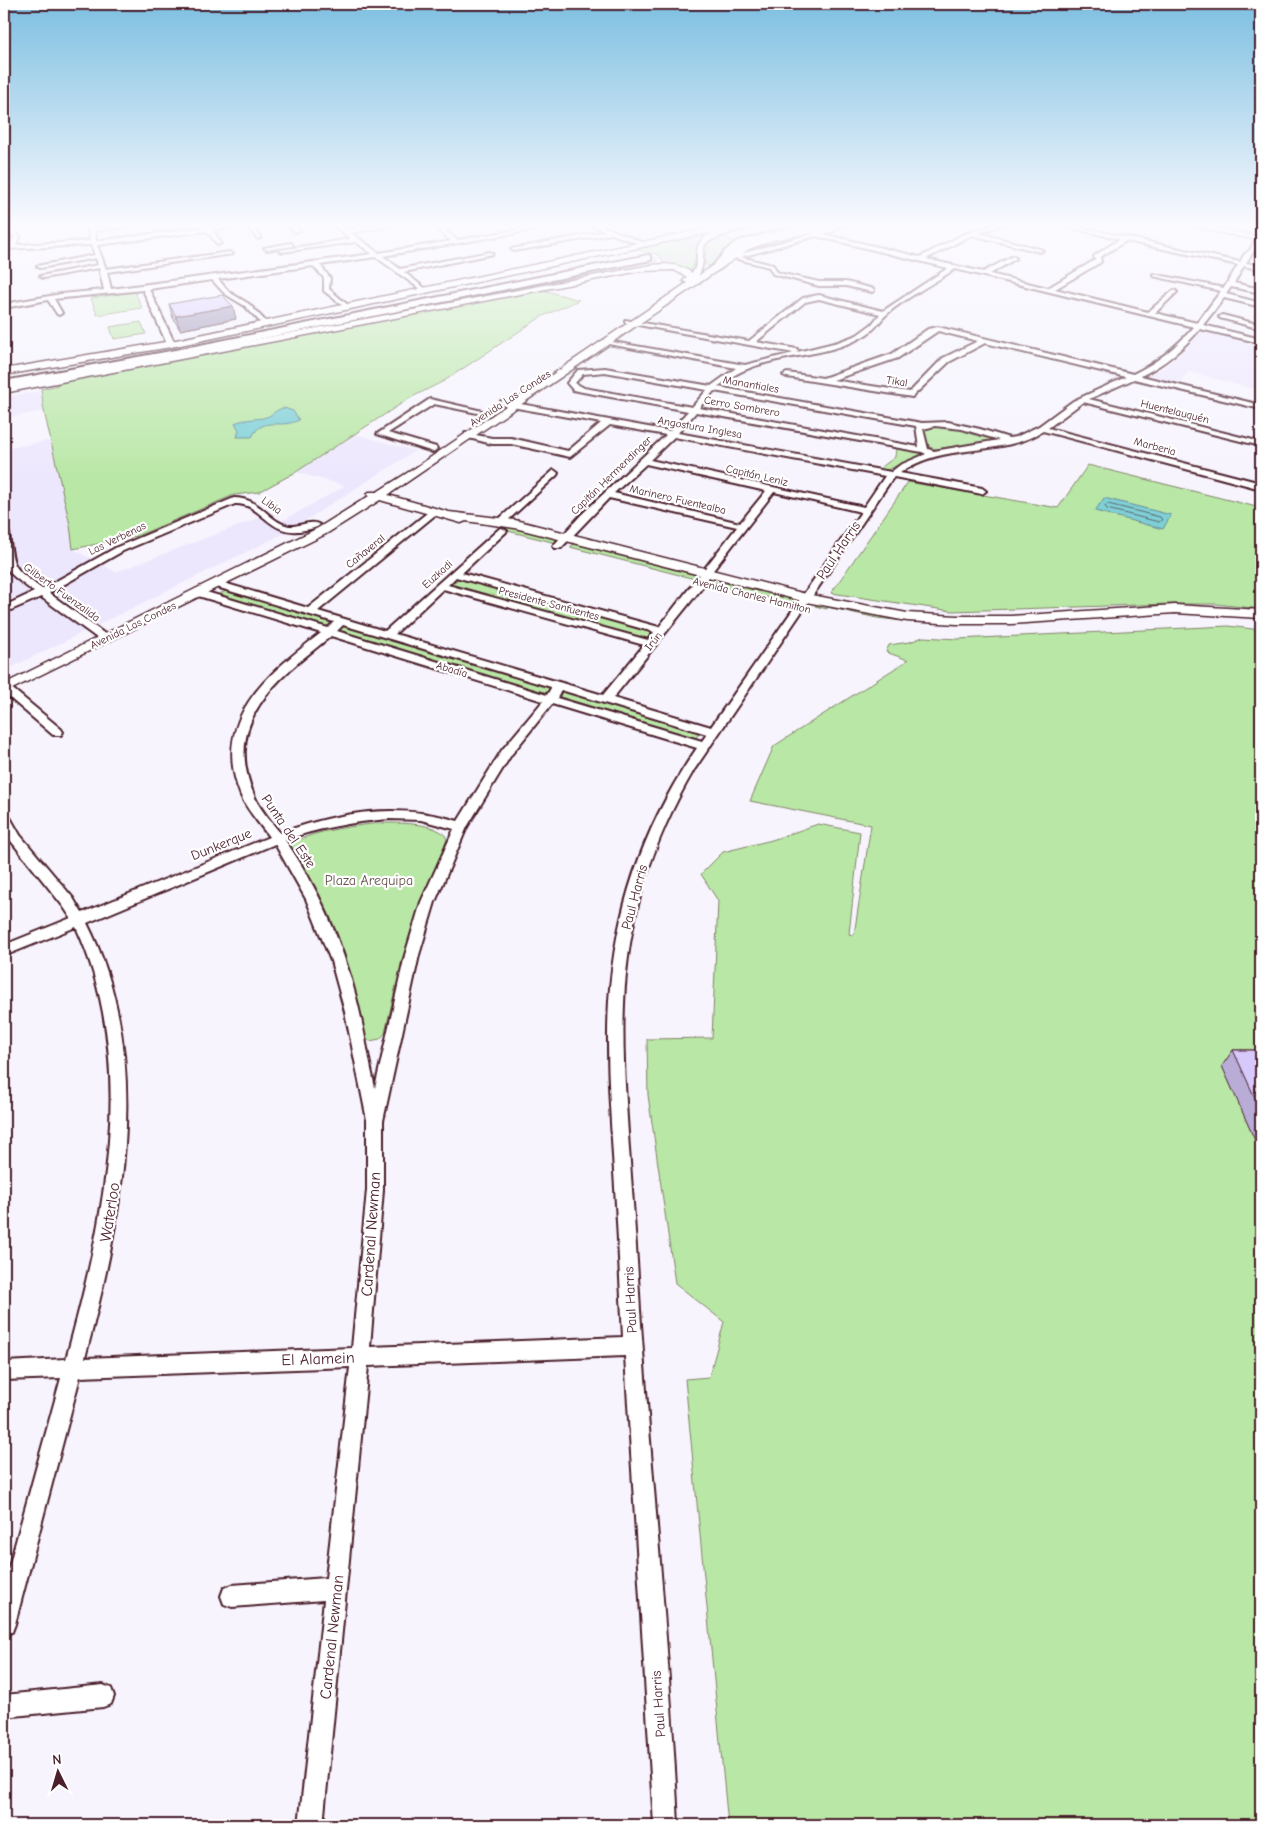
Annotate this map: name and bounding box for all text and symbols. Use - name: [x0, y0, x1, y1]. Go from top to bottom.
- street label: Avenida Las Condes: [467, 367, 554, 429]
- street label: Manantiales: [722, 373, 780, 396]
- street label: Tikal: [885, 373, 909, 390]
- street label: Cerro Sombrero: [703, 393, 781, 420]
- street label: Huentelauquén: [1139, 397, 1210, 426]
- street label: Angostura Inglesa: [657, 414, 743, 441]
- street label: Capitán Hermendinger: [568, 433, 655, 517]
- street label: Marberia: [1132, 435, 1177, 458]
- street label: Capitán Leniz: [725, 462, 789, 489]
- street label: Marinero Fuentealba: [628, 482, 727, 517]
- street label: Libia: [259, 494, 284, 517]
- street label: Paul Harris: [813, 518, 864, 583]
- street label: Las Verbenas: [86, 519, 148, 558]
- street label: Cañaveral: [343, 532, 387, 571]
- street label: Euzkadi: [420, 557, 455, 591]
- street label: Gilberto Fuenzalida: [21, 560, 102, 624]
- street label: Avenida Charles Hamilton: [691, 575, 812, 616]
- street label: Presidente Sanfuentes: [497, 584, 601, 623]
- street label: Avenida Las Condes: [88, 599, 179, 652]
- street label: Irún: [642, 629, 665, 653]
- street label: Abadía: [435, 659, 469, 680]
- street label: Punta del Este: [258, 791, 319, 871]
- street label: Dunkerque: [188, 825, 254, 864]
- street label: Paul Harris: [618, 862, 651, 932]
- park label: Plaza Arequipa: [325, 872, 413, 889]
- street label: Cardenal Newman: [358, 1171, 384, 1297]
- street label: Waterloo: [96, 1181, 124, 1243]
- street label: Paul Harris: [620, 1266, 641, 1334]
- street label: El Alamein: [281, 1349, 355, 1369]
- street label: Cardenal Newman: [317, 1574, 347, 1700]
- street label: Paul Harris: [648, 1670, 669, 1738]
- north arrow: [32, 1746, 82, 1796]
- text: N: [52, 1751, 62, 1768]

